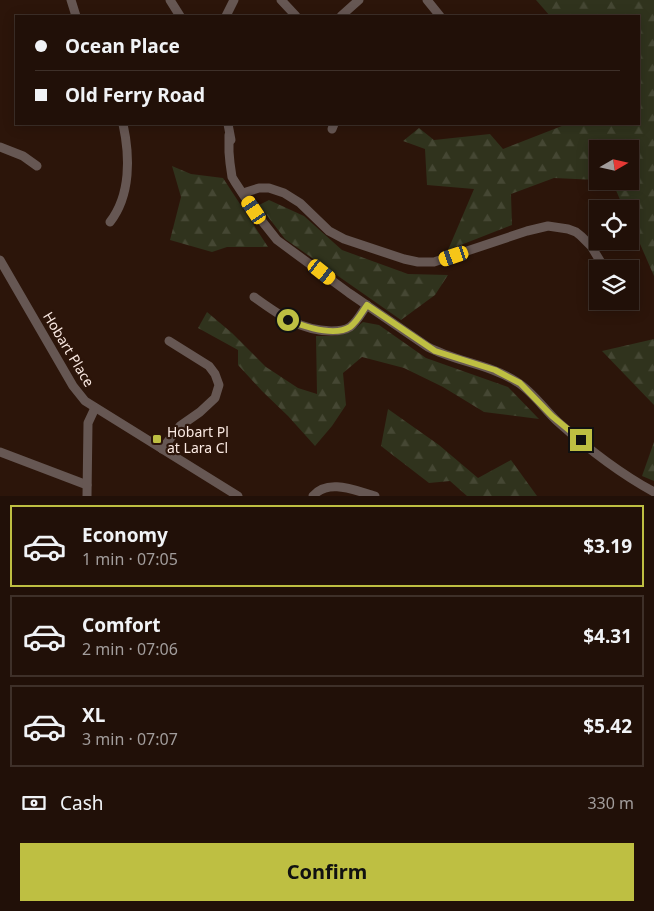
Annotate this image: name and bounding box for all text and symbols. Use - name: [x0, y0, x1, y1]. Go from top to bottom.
- text: Ocean Place: [65, 33, 180, 59]
- text: Old Ferry Road: [65, 82, 205, 108]
- north arrow: [589, 140, 639, 190]
- map controls: [589, 140, 639, 310]
- car: [239, 193, 268, 227]
- button: locate: [589, 200, 639, 250]
- car: [437, 244, 470, 268]
- car: [305, 257, 338, 287]
- button: layers: [589, 260, 639, 310]
- street label: Hobart Place: [39, 308, 99, 390]
- route start: [277, 309, 299, 331]
- place label: Hobart Pl at Lara Cl: [167, 422, 229, 457]
- route end: [570, 429, 592, 451]
- marker: Hobart Pl at Lara Cl: [151, 433, 163, 445]
- text: Economy: [82, 522, 168, 548]
- icon: car: [22, 524, 67, 569]
- text: $3.19: [583, 533, 632, 559]
- text: 1 min · 07:05: [82, 548, 178, 570]
- text: Comfort: [82, 612, 161, 638]
- icon: car: [22, 614, 67, 659]
- text: $4.31: [583, 623, 632, 649]
- text: 2 min · 07:06: [82, 638, 178, 660]
- text: XL: [82, 702, 105, 728]
- icon: car: [22, 704, 67, 749]
- text: $5.42: [583, 713, 632, 739]
- text: 3 min · 07:07: [82, 728, 178, 750]
- icon: cash: [20, 789, 48, 817]
- text: Cash: [60, 790, 104, 816]
- text: 330 m: [587, 792, 634, 814]
- button: Confirm: [20, 843, 634, 901]

